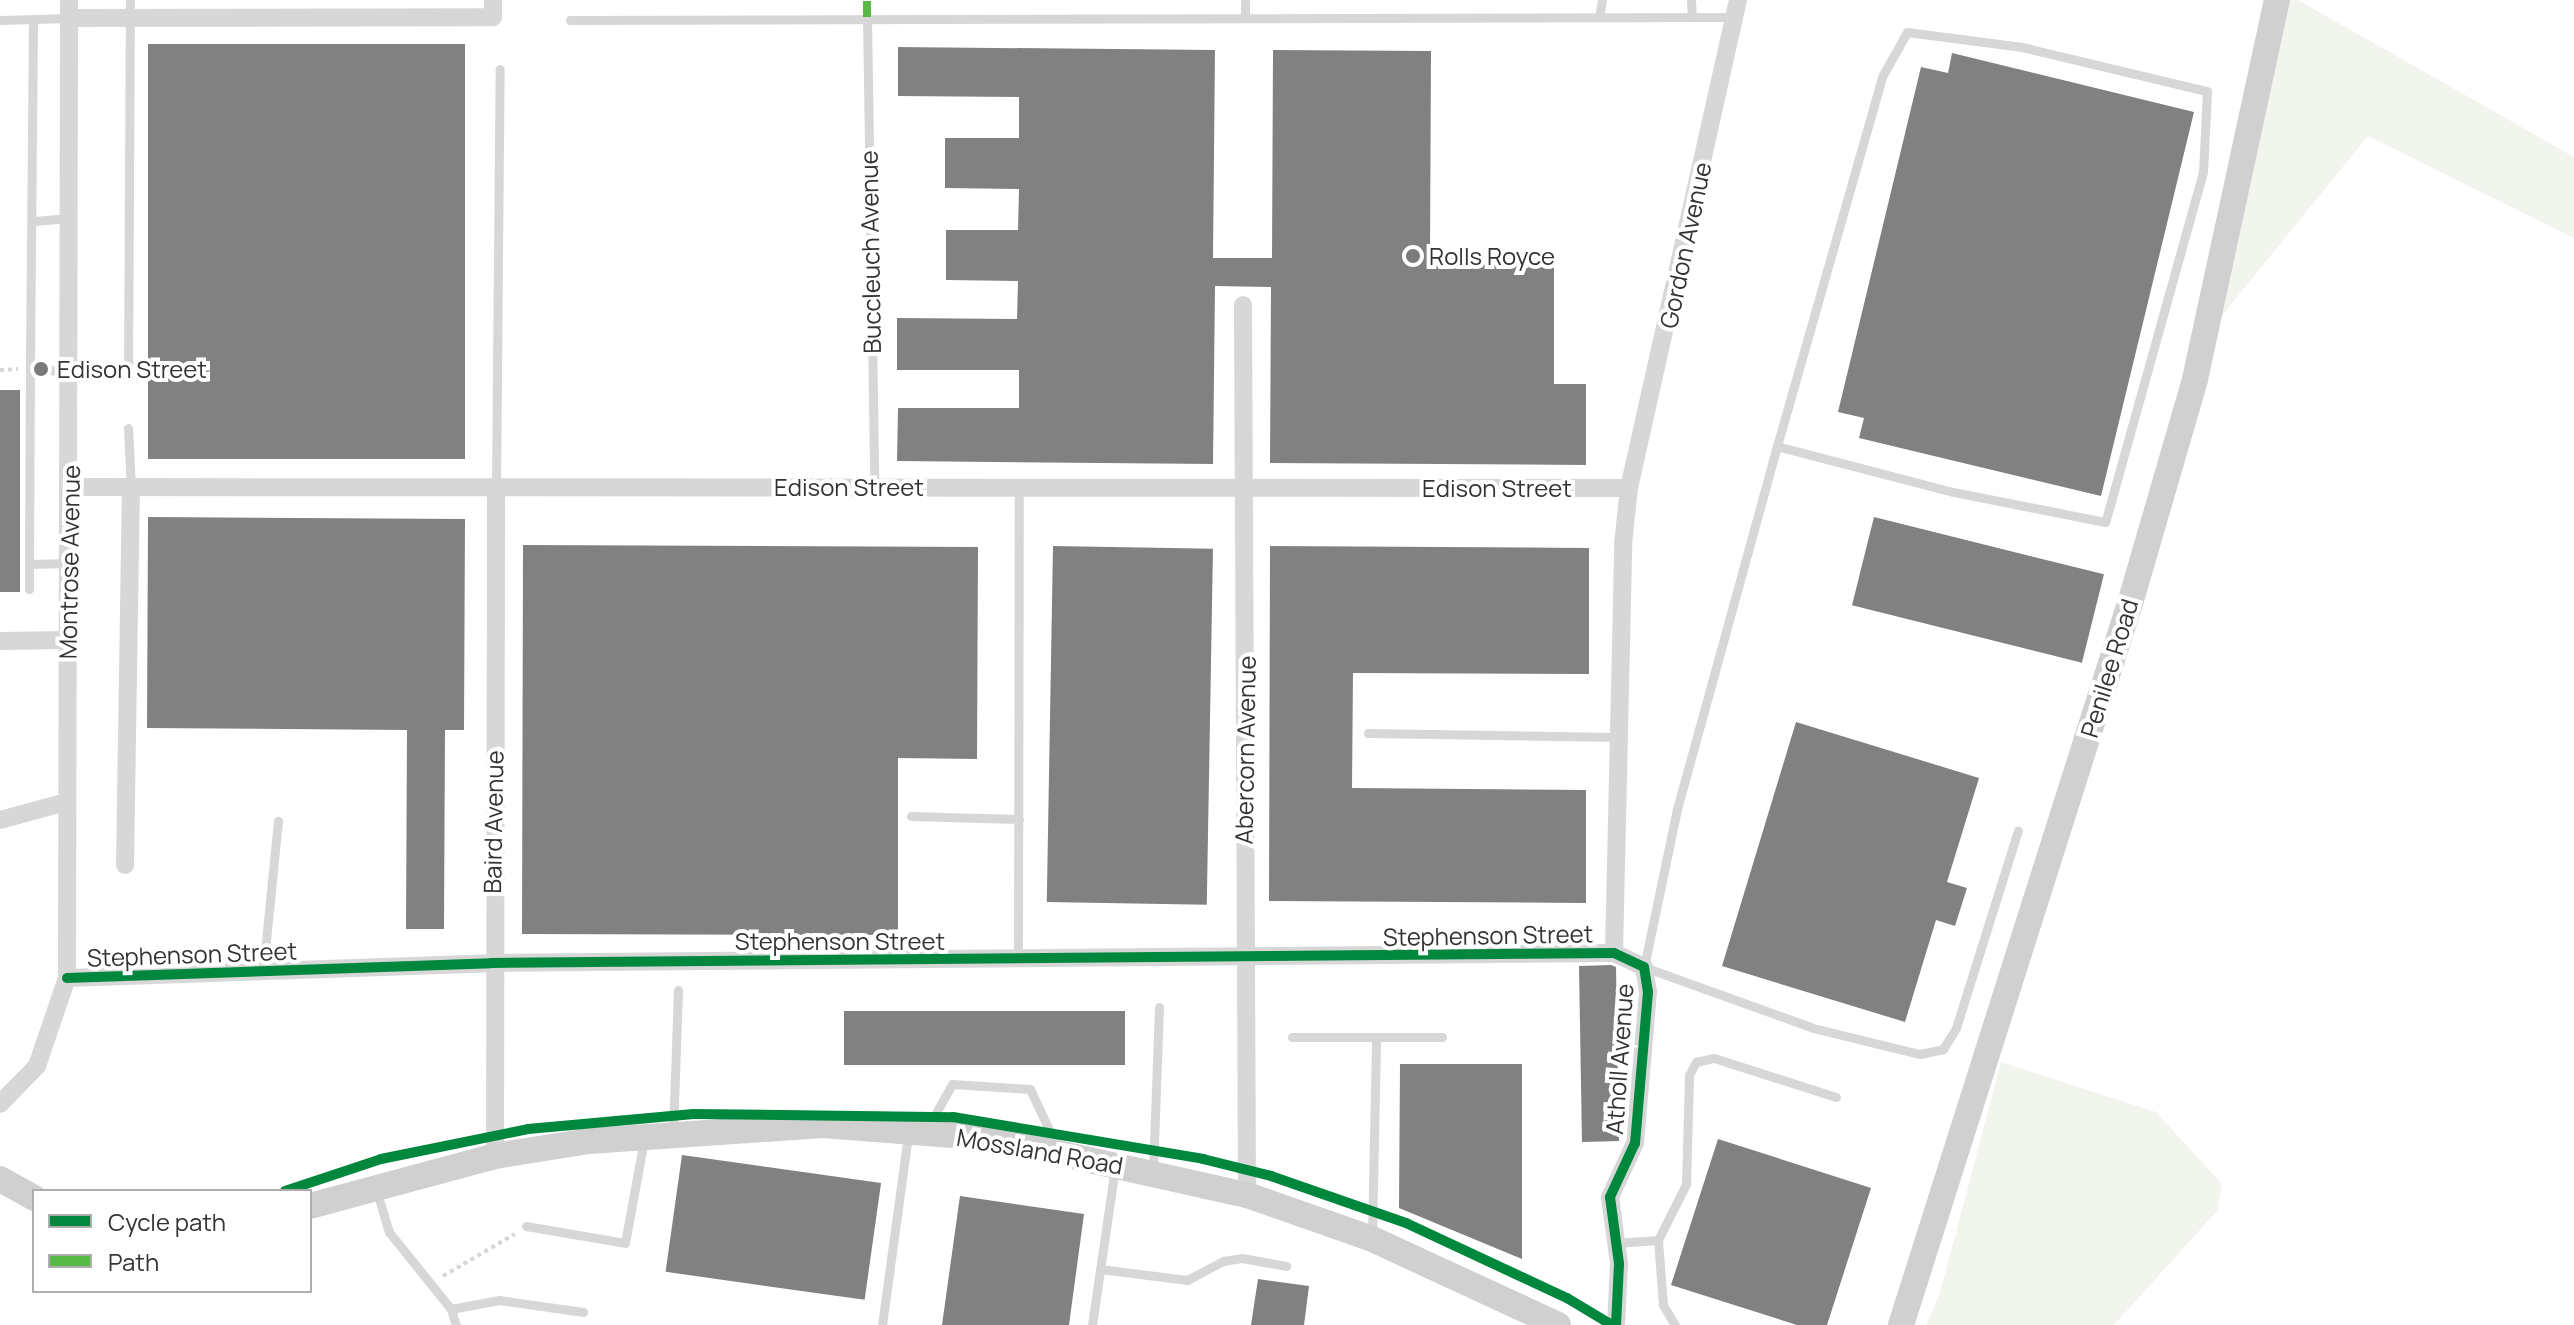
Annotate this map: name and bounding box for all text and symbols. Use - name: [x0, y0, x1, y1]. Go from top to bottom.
- street label: Buccleuch Avenue: [854, 150, 886, 354]
- street label: Gordon Avenue: [1653, 159, 1717, 331]
- place label: Rolls Royce: [1429, 242, 1555, 270]
- marker: Rolls Royce: [1404, 247, 1422, 265]
- place label: Edison Street: [57, 355, 207, 383]
- marker: Edison Street: [32, 360, 50, 378]
- street label: Montrose Avenue: [53, 465, 85, 659]
- street label: Edison Street: [774, 473, 924, 501]
- street label: Edison Street: [1422, 474, 1572, 502]
- street label: Penilee Road: [2074, 595, 2144, 741]
- street label: Abercorn Avenue: [1229, 655, 1261, 845]
- street label: Baird Avenue: [477, 750, 509, 894]
- street label: Stephenson Street: [1383, 919, 1593, 951]
- street label: Stephenson Street: [735, 927, 945, 955]
- street label: Stephenson Street: [86, 936, 298, 972]
- street label: Atholl Avenue: [1599, 983, 1639, 1135]
- street label: Mossland Road: [955, 1122, 1125, 1180]
- legend: [32, 1189, 312, 1293]
- text: Cycle path: [108, 1205, 226, 1238]
- text: Path: [108, 1245, 159, 1278]

